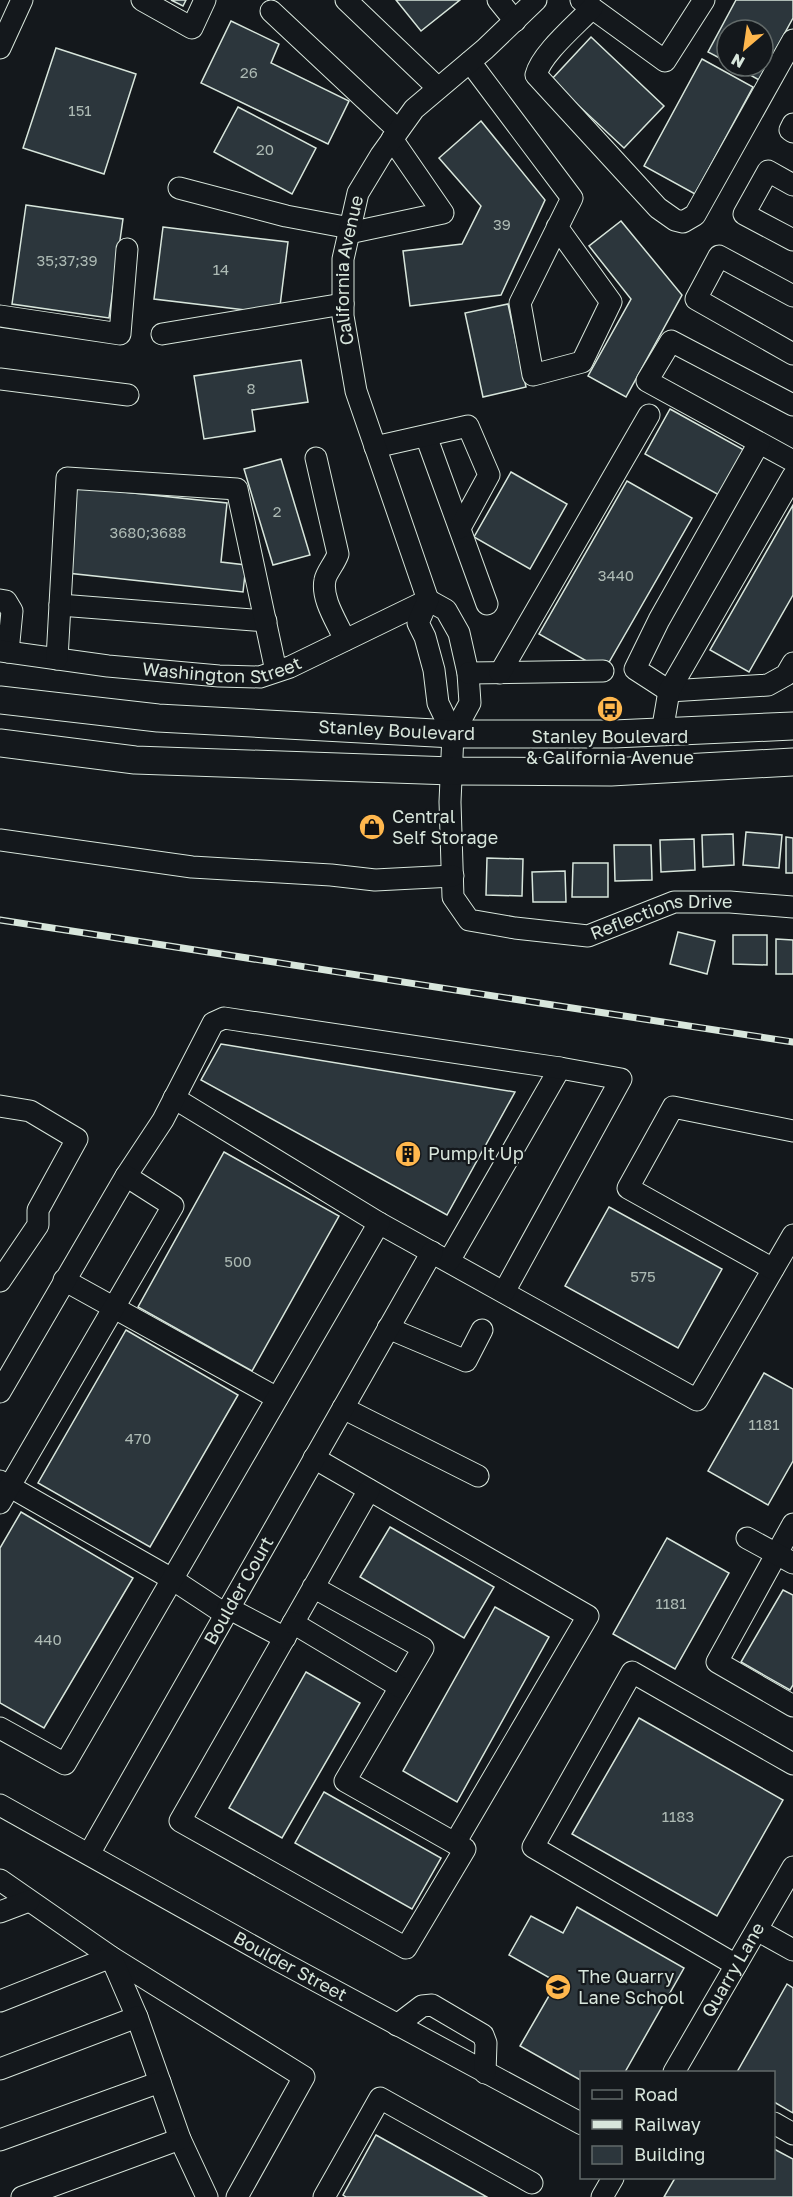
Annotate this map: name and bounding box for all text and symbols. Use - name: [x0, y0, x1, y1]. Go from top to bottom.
- north arrow: [715, 18, 775, 78]
- text: N: [728, 49, 748, 73]
- house number: 26: [240, 63, 258, 81]
- house number: 151: [68, 101, 92, 119]
- house number: 20: [256, 140, 274, 158]
- street label: California Avenue: [331, 193, 367, 347]
- house number: 39: [493, 215, 511, 233]
- house number: 35;37;39: [36, 251, 98, 269]
- house number: 14: [213, 260, 229, 278]
- house number: 8: [246, 379, 256, 397]
- house number: 2: [273, 502, 281, 520]
- house number: 3680;3688: [110, 523, 186, 541]
- house number: 3440: [598, 566, 634, 584]
- street label: Washington Street: [141, 651, 305, 687]
- bus stop icon: Stanley Boulevard & California Avenue: [595, 694, 625, 724]
- street label: Stanley Boulevard: [318, 715, 475, 744]
- place label: Stanley Boulevard & California Avenue: [526, 725, 694, 768]
- place label: Central Self Storage: [392, 805, 498, 848]
- shop icon: Central Self Storage: [357, 812, 387, 842]
- street label: Reflections Drive: [587, 890, 733, 944]
- building icon: Pump It Up: [393, 1139, 423, 1169]
- place label: Pump It Up: [428, 1142, 524, 1164]
- house number: 500: [224, 1252, 252, 1270]
- house number: 575: [630, 1267, 656, 1285]
- house number: 1181: [749, 1415, 779, 1433]
- house number: 470: [125, 1429, 151, 1447]
- street label: Boulder Court: [199, 1532, 278, 1648]
- house number: 1181: [656, 1594, 686, 1612]
- house number: 440: [34, 1630, 62, 1648]
- house number: 1183: [662, 1807, 694, 1825]
- street label: Quarry Lane: [696, 1918, 768, 2021]
- street label: Boulder Street: [230, 1926, 351, 2005]
- place label: The Quarry Lane School: [578, 1965, 685, 2008]
- school or university icon: The Quarry Lane School: [543, 1972, 573, 2002]
- legend: [580, 2071, 775, 2179]
- text: Road: [634, 2083, 678, 2105]
- text: Railway: [634, 2113, 701, 2135]
- text: Building: [634, 2143, 705, 2165]

